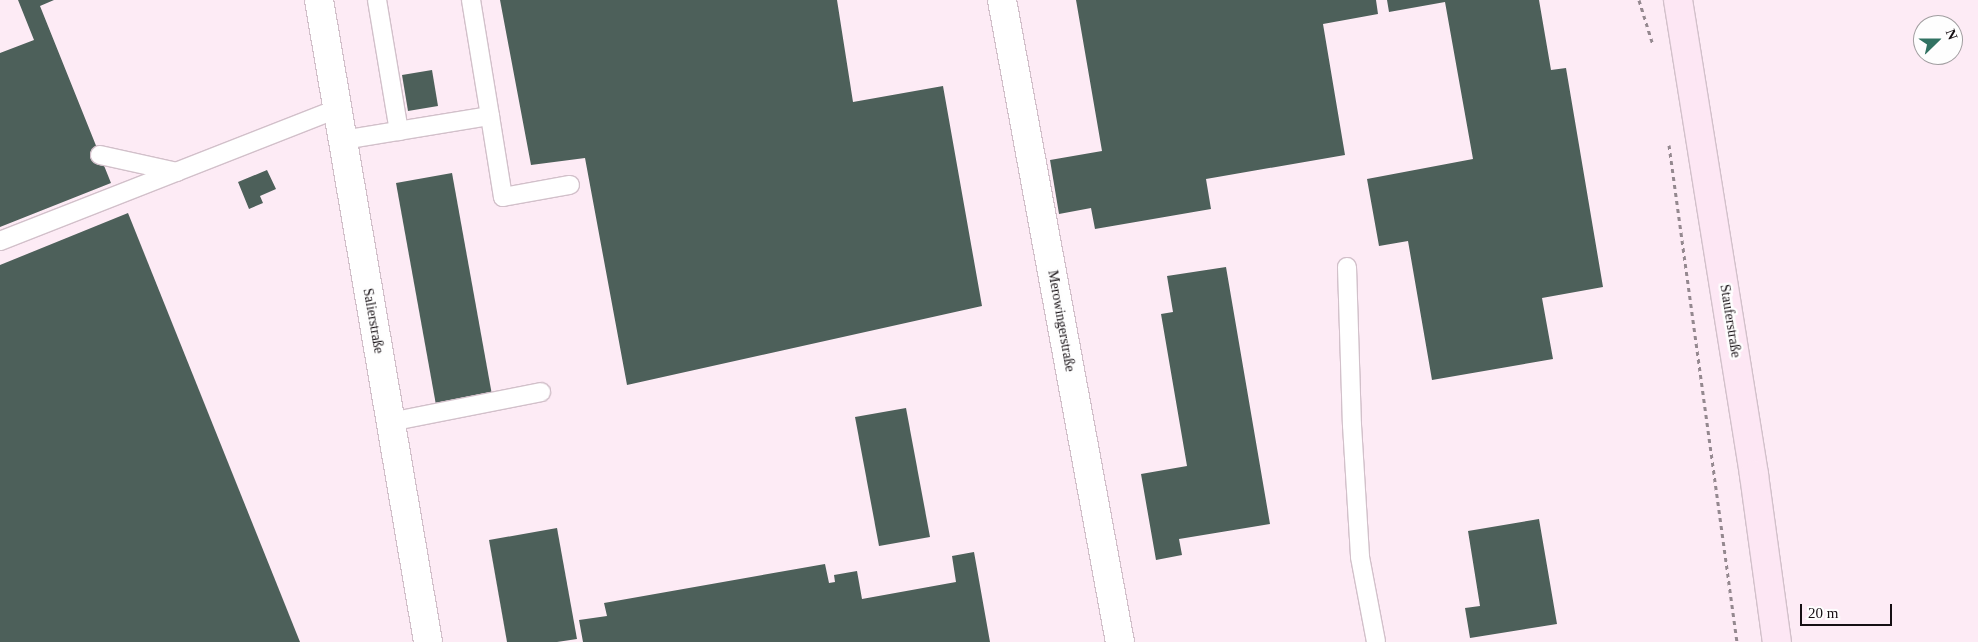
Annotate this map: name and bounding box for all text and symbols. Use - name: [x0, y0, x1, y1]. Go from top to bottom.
- north arrow: [1913, 15, 1963, 65]
- text: N: [1943, 27, 1960, 42]
- street label: Merowingerstraße: [1044, 269, 1078, 373]
- street label: Stauferstraße: [1716, 283, 1744, 359]
- street label: Salierstraße: [359, 287, 387, 355]
- scale bar: [1803, 594, 1896, 626]
- text: 20 m: [1808, 605, 1838, 621]

